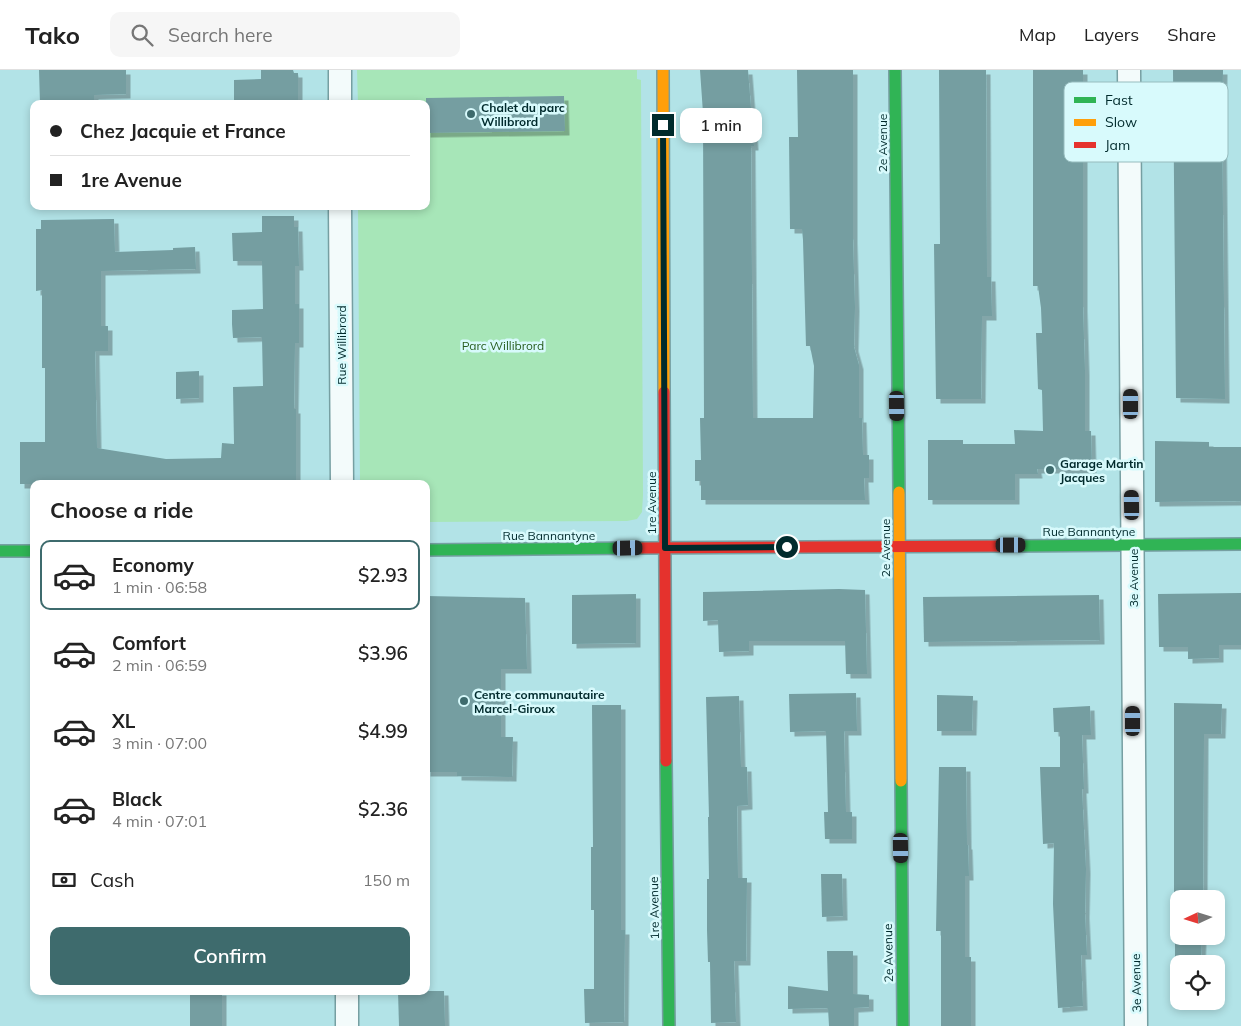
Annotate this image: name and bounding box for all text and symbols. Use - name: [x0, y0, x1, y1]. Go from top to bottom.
- search box: [110, 12, 460, 57]
- text: Tako: [25, 20, 80, 50]
- icon: search: [128, 21, 156, 49]
- text: Search here: [168, 23, 273, 47]
- text: Map: [1019, 23, 1056, 46]
- text: Layers: [1084, 23, 1139, 46]
- text: Share: [1167, 23, 1216, 46]
- legend: [1064, 82, 1228, 162]
- text: Fast: [1105, 91, 1133, 109]
- place label: Chalet du parc Willibrord: [481, 100, 565, 129]
- marker: Chalet du parc Willibrord: [465, 108, 477, 120]
- callout: 1 min: [680, 108, 763, 142]
- text: Slow: [1105, 113, 1137, 131]
- route end: [652, 114, 674, 136]
- street label: 2e Avenue: [875, 114, 890, 172]
- text: 1 min: [700, 115, 742, 135]
- text: Chez Jacquie et France: [80, 119, 286, 143]
- text: Jam: [1105, 136, 1130, 154]
- text: 1re Avenue: [80, 168, 182, 192]
- street label: Rue Willibrord: [334, 305, 349, 385]
- park label: Parc Willibrord: [462, 338, 544, 353]
- car: [1123, 389, 1138, 419]
- car: [889, 391, 904, 421]
- place label: Garage Martin Jacques: [1060, 456, 1144, 485]
- marker: Garage Martin Jacques: [1044, 464, 1056, 476]
- street label: 1re Avenue: [644, 472, 659, 534]
- car: [1124, 490, 1139, 520]
- text: Choose a ride: [50, 496, 193, 524]
- street label: 2e Avenue: [878, 519, 893, 577]
- street label: Rue Bannantyne: [1043, 524, 1135, 539]
- street label: Rue Bannantyne: [503, 528, 595, 543]
- route start: [776, 536, 798, 558]
- car: [996, 538, 1026, 553]
- car: [612, 540, 643, 556]
- street label: 3e Avenue: [1126, 549, 1141, 607]
- icon: car: [52, 553, 97, 598]
- text: Economy: [112, 553, 194, 577]
- text: $2.93: [358, 563, 408, 587]
- text: 1 min · 06:58: [112, 577, 207, 597]
- icon: car: [52, 631, 97, 676]
- text: Comfort: [112, 631, 186, 655]
- text: $3.96: [358, 641, 408, 665]
- text: 2 min · 06:59: [112, 655, 207, 675]
- place label: Centre communautaire Marcel-Giroux: [474, 687, 605, 716]
- marker: Centre communautaire Marcel-Giroux: [458, 695, 470, 707]
- car: [1125, 706, 1140, 736]
- icon: car: [52, 709, 97, 754]
- text: XL: [112, 709, 135, 733]
- text: $4.99: [358, 719, 408, 743]
- text: 3 min · 07:00: [112, 733, 207, 753]
- icon: car: [52, 787, 97, 832]
- text: Black: [112, 787, 162, 811]
- text: $2.36: [358, 797, 408, 821]
- text: 4 min · 07:01: [112, 811, 207, 831]
- car: [893, 833, 908, 863]
- icon: cash: [50, 866, 78, 894]
- text: Cash: [90, 868, 135, 892]
- text: 150 m: [363, 870, 410, 890]
- street label: 1re Avenue: [646, 876, 662, 940]
- north arrow: [1170, 890, 1225, 945]
- map controls: [1170, 890, 1225, 1010]
- street label: 2e Avenue: [880, 924, 896, 982]
- button: Confirm: [50, 927, 410, 985]
- street label: 3e Avenue: [1128, 954, 1144, 1012]
- button: locate: [1170, 955, 1225, 1010]

